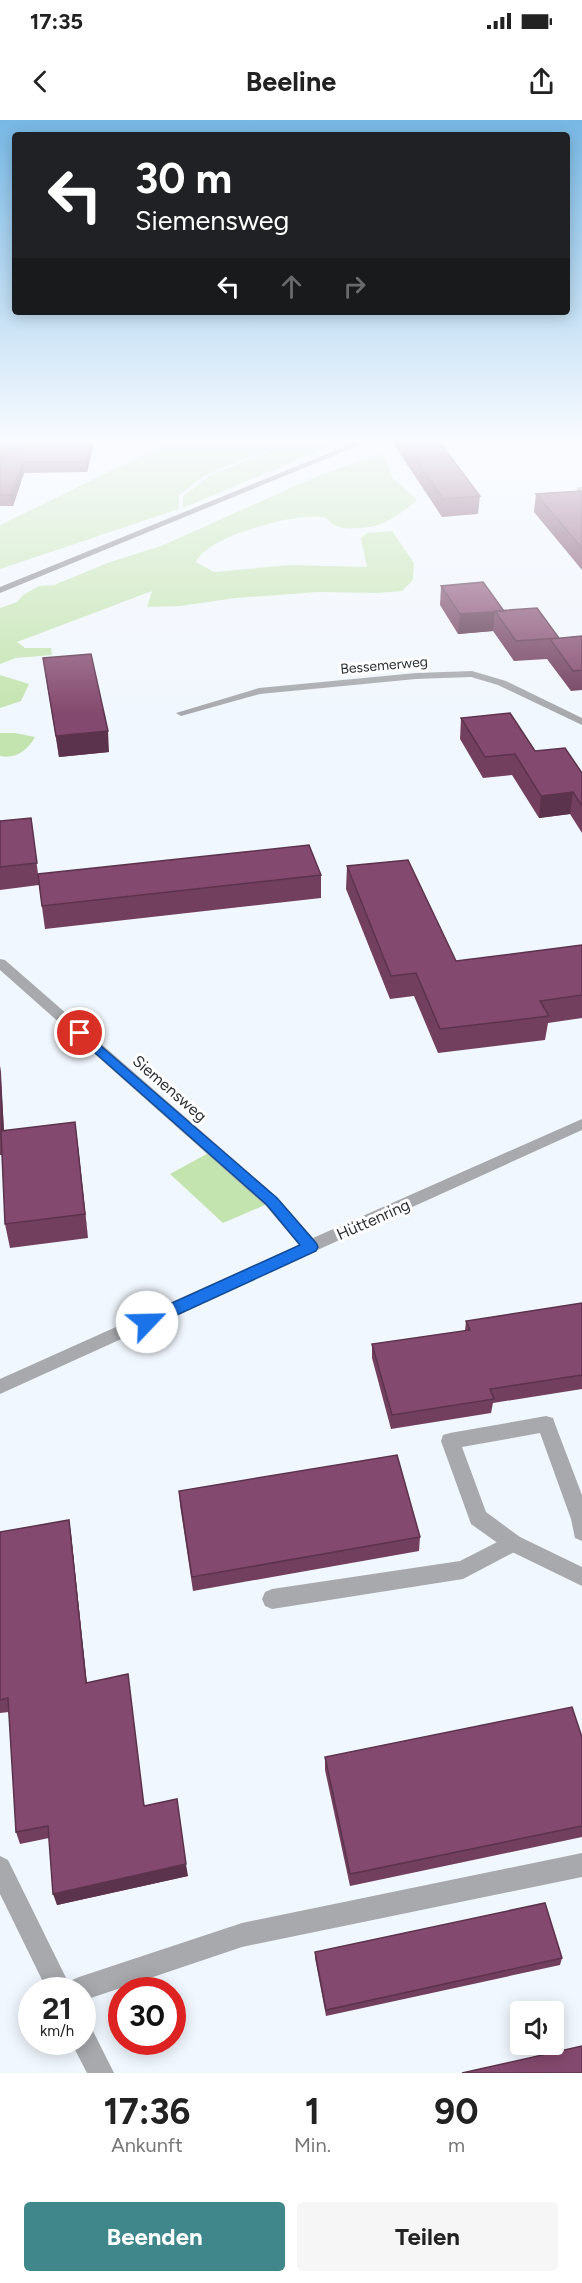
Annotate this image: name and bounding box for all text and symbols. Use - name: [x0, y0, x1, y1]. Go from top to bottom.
- text: 17:35: [30, 8, 83, 35]
- icon: back: [24, 65, 57, 98]
- text: Beeline: [246, 65, 336, 98]
- icon: share: [525, 65, 558, 98]
- text: 30 m: [135, 153, 232, 204]
- icon: left: [36, 156, 114, 234]
- text: Siemensweg: [135, 204, 289, 237]
- icon: left: [212, 270, 245, 303]
- icon: ahead: [275, 270, 308, 303]
- icon: right: [338, 270, 371, 303]
- street label: Bessemerweg: [340, 653, 429, 678]
- pin: [54, 1007, 105, 1058]
- icon: arrive: [63, 1016, 96, 1049]
- street label: Siemensweg: [129, 1051, 210, 1126]
- street label: Hüttenring: [334, 1195, 413, 1244]
- position arrow: [115, 1290, 179, 1354]
- speed limit sign: 30: [108, 1977, 186, 2055]
- text: 21: [42, 1990, 72, 2027]
- map controls: [510, 2001, 564, 2055]
- button: sound: [510, 2001, 564, 2055]
- text: km/h: [40, 2022, 74, 2040]
- text: 17:36: [103, 2090, 190, 2133]
- text: 1: [305, 2090, 320, 2133]
- text: 90: [434, 2090, 479, 2133]
- text: Ankunft: [111, 2133, 183, 2157]
- text: Min.: [294, 2133, 331, 2157]
- text: m: [448, 2133, 465, 2157]
- button: Beenden: [24, 2202, 285, 2271]
- button: Teilen: [297, 2202, 558, 2271]

